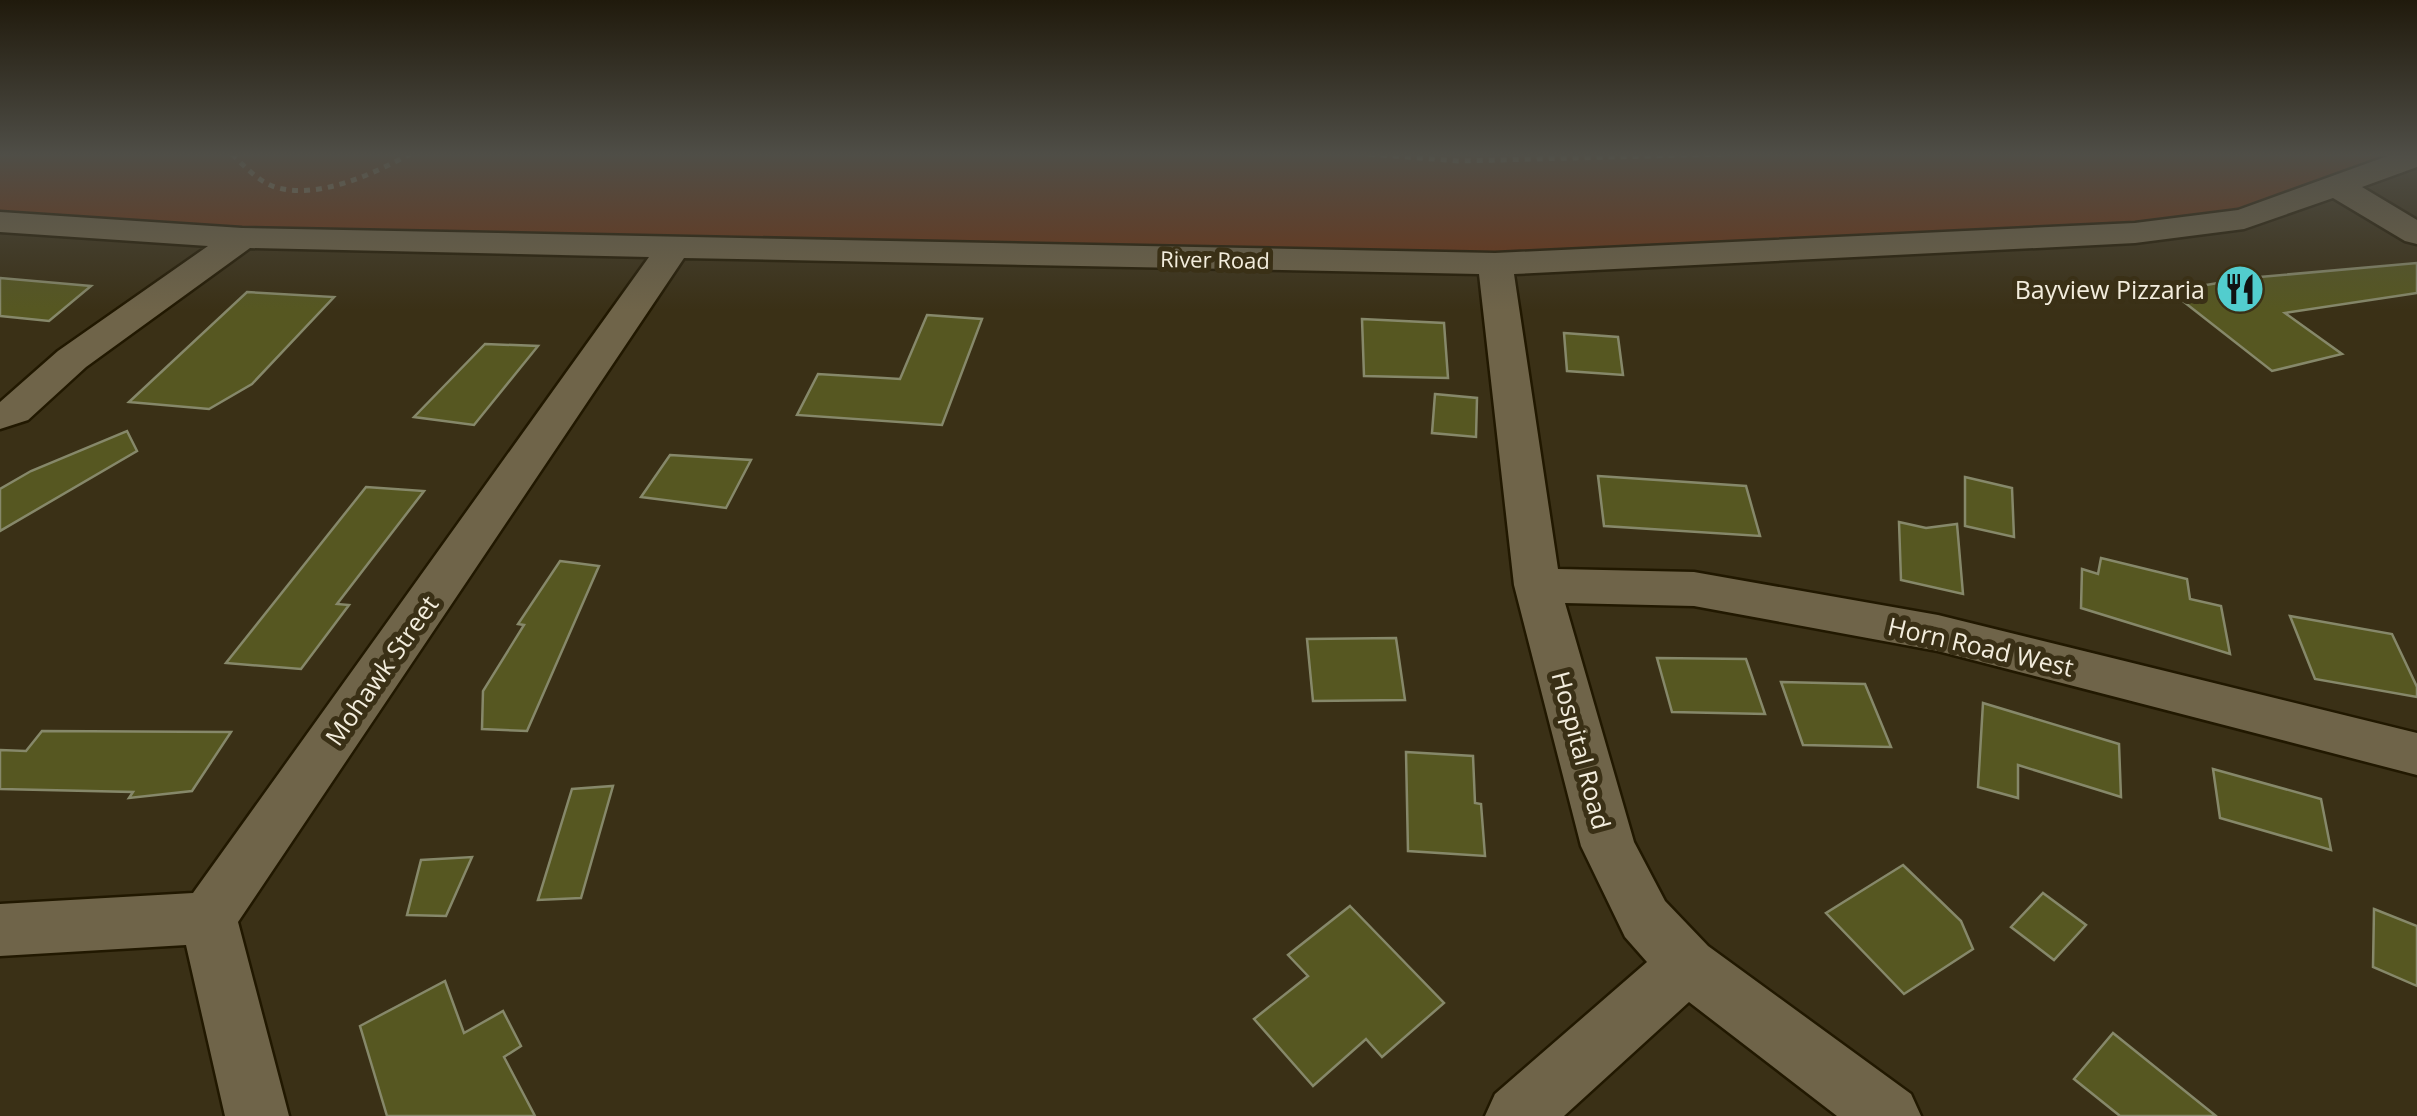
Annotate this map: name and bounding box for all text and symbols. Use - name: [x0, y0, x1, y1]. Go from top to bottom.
- street label: River Road: [1160, 243, 1270, 275]
- restaurant icon: Bayview Pizzaria: [2214, 263, 2266, 315]
- place label: Bayview Pizzaria: [2015, 272, 2205, 306]
- street label: Mohawk Street: [317, 588, 445, 752]
- street label: Horn Road West: [1885, 608, 2077, 684]
- street label: Hospital Road: [1545, 667, 1619, 833]

